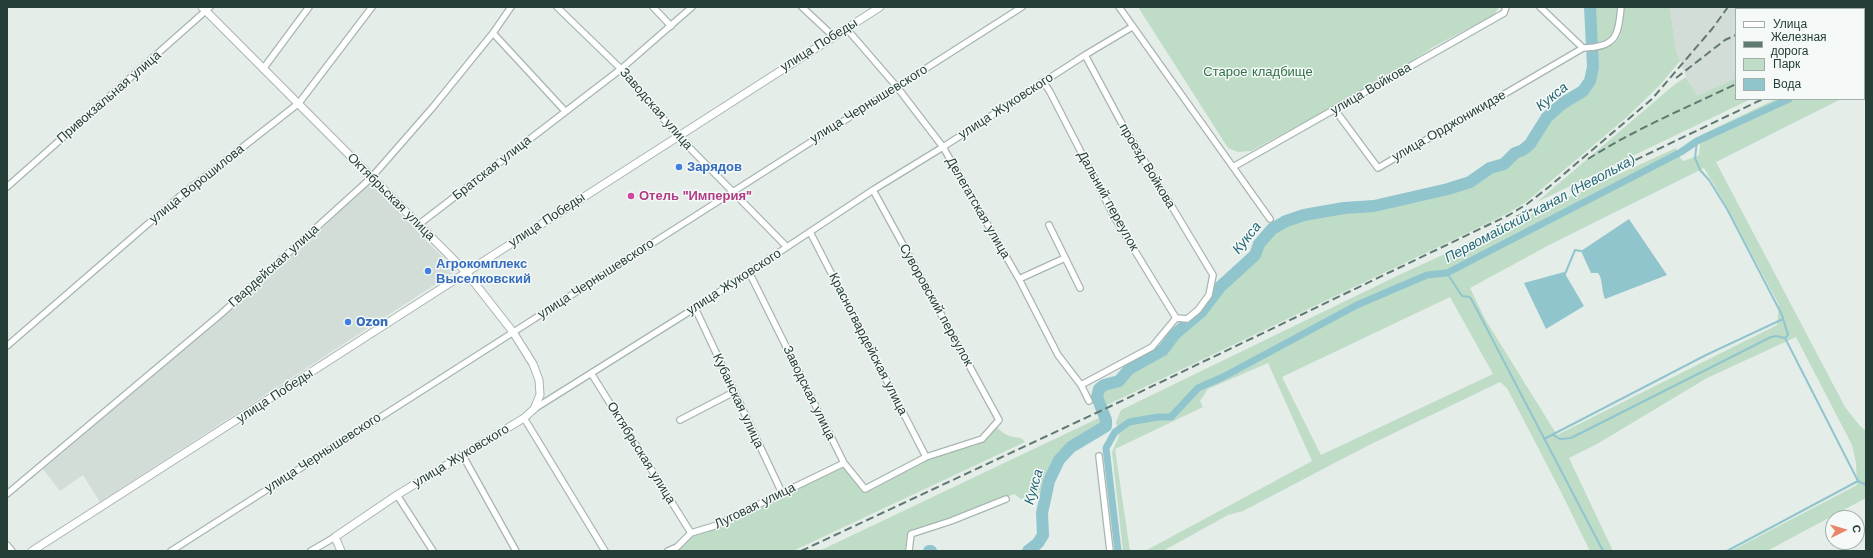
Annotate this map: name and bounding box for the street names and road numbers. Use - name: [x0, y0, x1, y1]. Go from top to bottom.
- street label: улица Победы: [778, 15, 860, 75]
- street label: Привокзальная улица: [54, 48, 164, 146]
- street label: улица Войкова: [1328, 60, 1414, 118]
- street label: улица Чернышевского: [807, 61, 931, 147]
- street label: Заводская улица: [616, 65, 696, 153]
- street label: улица Жуковского: [956, 70, 1056, 142]
- street label: улица Орджоникидзе: [1389, 87, 1509, 165]
- street label: проезд Войкова: [1116, 121, 1178, 211]
- street label: Братская улица: [450, 132, 534, 204]
- street label: улица Ворошилова: [147, 141, 247, 227]
- street label: Дальний переулок: [1074, 148, 1142, 254]
- street label: Октябрьская улица: [344, 150, 438, 244]
- street label: Делегатская улица: [943, 155, 1013, 261]
- street label: улица Победы: [506, 190, 588, 250]
- street label: Гвардейская улица: [226, 221, 322, 311]
- street label: улица Чернышевского: [535, 236, 657, 322]
- street label: Суворовский переулок: [896, 241, 976, 369]
- street label: улица Жуковского: [684, 246, 784, 318]
- street label: Красногвардейская улица: [825, 270, 911, 418]
- street label: Заводская улица: [779, 343, 839, 443]
- street label: Кубанская улица: [709, 351, 767, 451]
- street label: улица Победы: [234, 366, 316, 426]
- street label: Октябрьская улица: [603, 399, 679, 507]
- street label: улица Чернышевского: [262, 410, 384, 496]
- street label: улица Жуковского: [410, 421, 512, 491]
- street label: Луговая улица: [712, 480, 798, 532]

